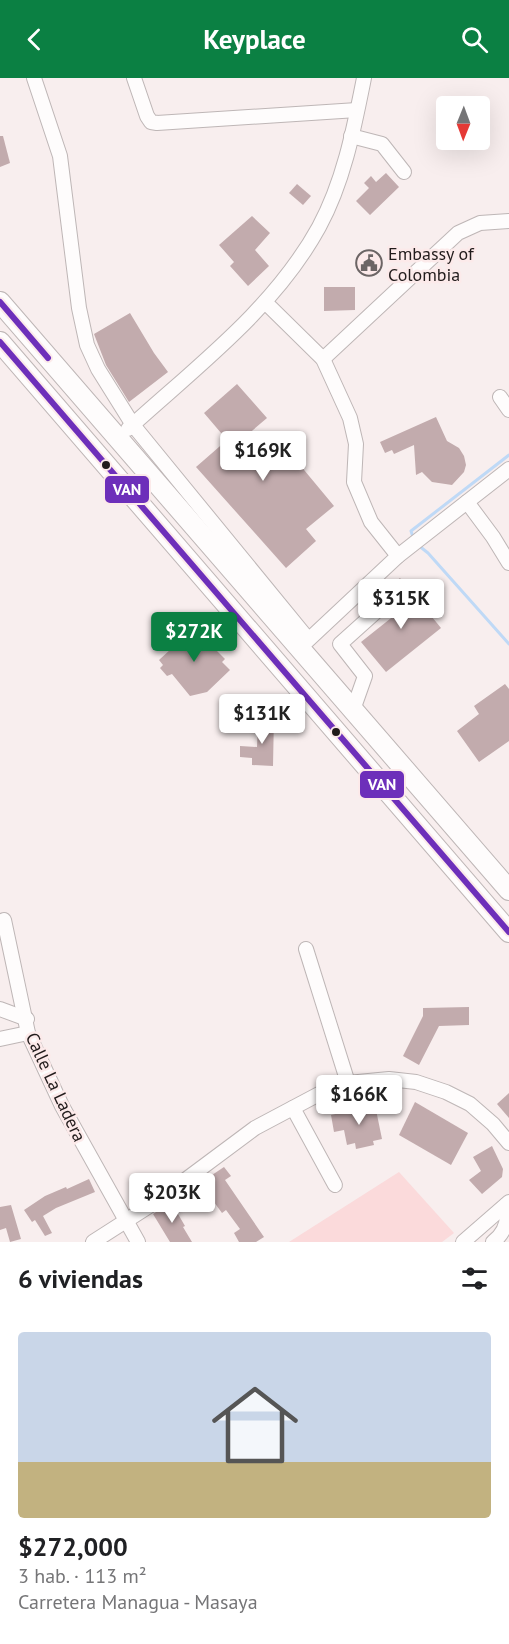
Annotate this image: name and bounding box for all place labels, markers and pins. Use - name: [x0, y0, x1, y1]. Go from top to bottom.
- place label: Embassy of Colombia: [388, 242, 475, 286]
- public building icon: Embassy of Colombia: [354, 248, 384, 278]
- pin: $169K: [221, 431, 305, 482]
- unlabelled marker: [100, 459, 112, 471]
- pin: $315K: [359, 579, 443, 630]
- pin: $272K: [152, 612, 236, 663]
- pin: $131K: [220, 694, 304, 745]
- unlabelled marker: [330, 726, 342, 738]
- pin: $166K: [317, 1075, 401, 1126]
- pin: $203K: [130, 1173, 214, 1224]

